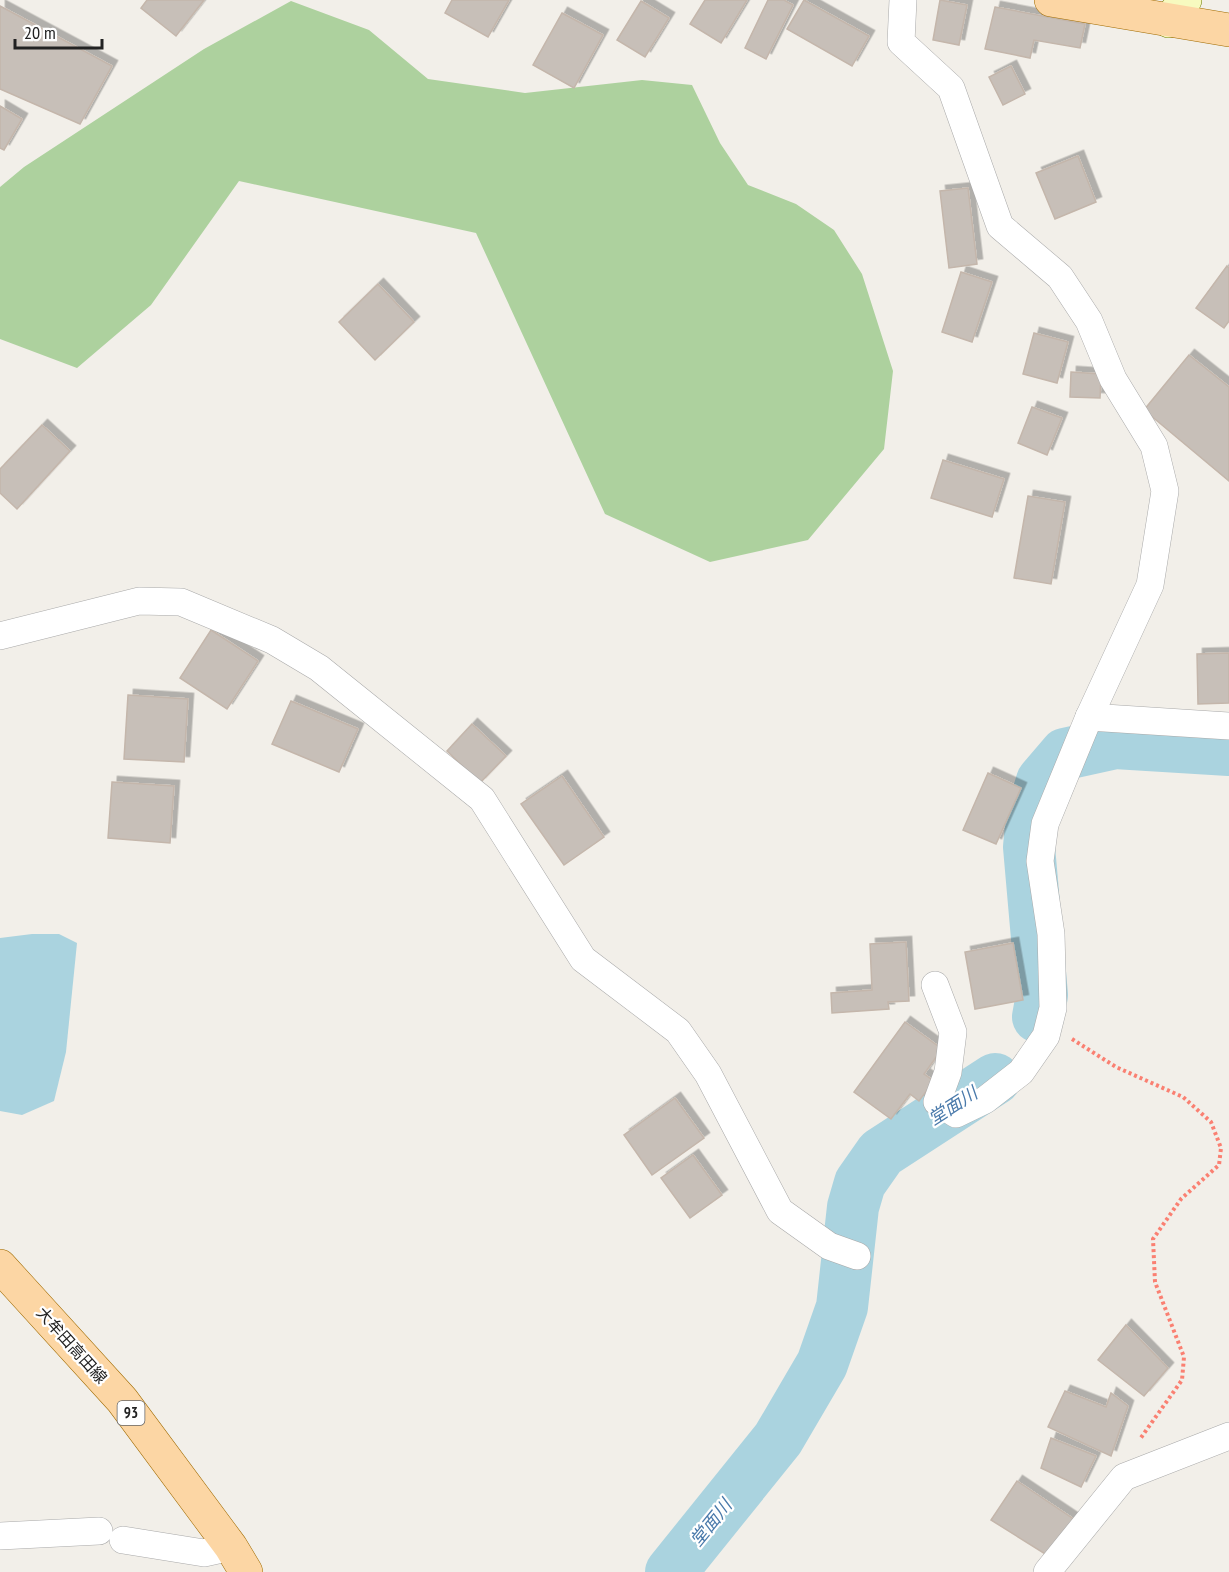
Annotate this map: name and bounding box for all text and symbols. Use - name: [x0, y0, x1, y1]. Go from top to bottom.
- scale bar: [15, 12, 102, 50]
- text: 20 m: [24, 21, 56, 44]
- water label: 堂面川: [924, 1080, 983, 1130]
- street label: 大牟田高田線: [32, 1303, 112, 1387]
- road number: 93: [118, 1401, 144, 1425]
- water label: 堂面川: [685, 1493, 738, 1551]

